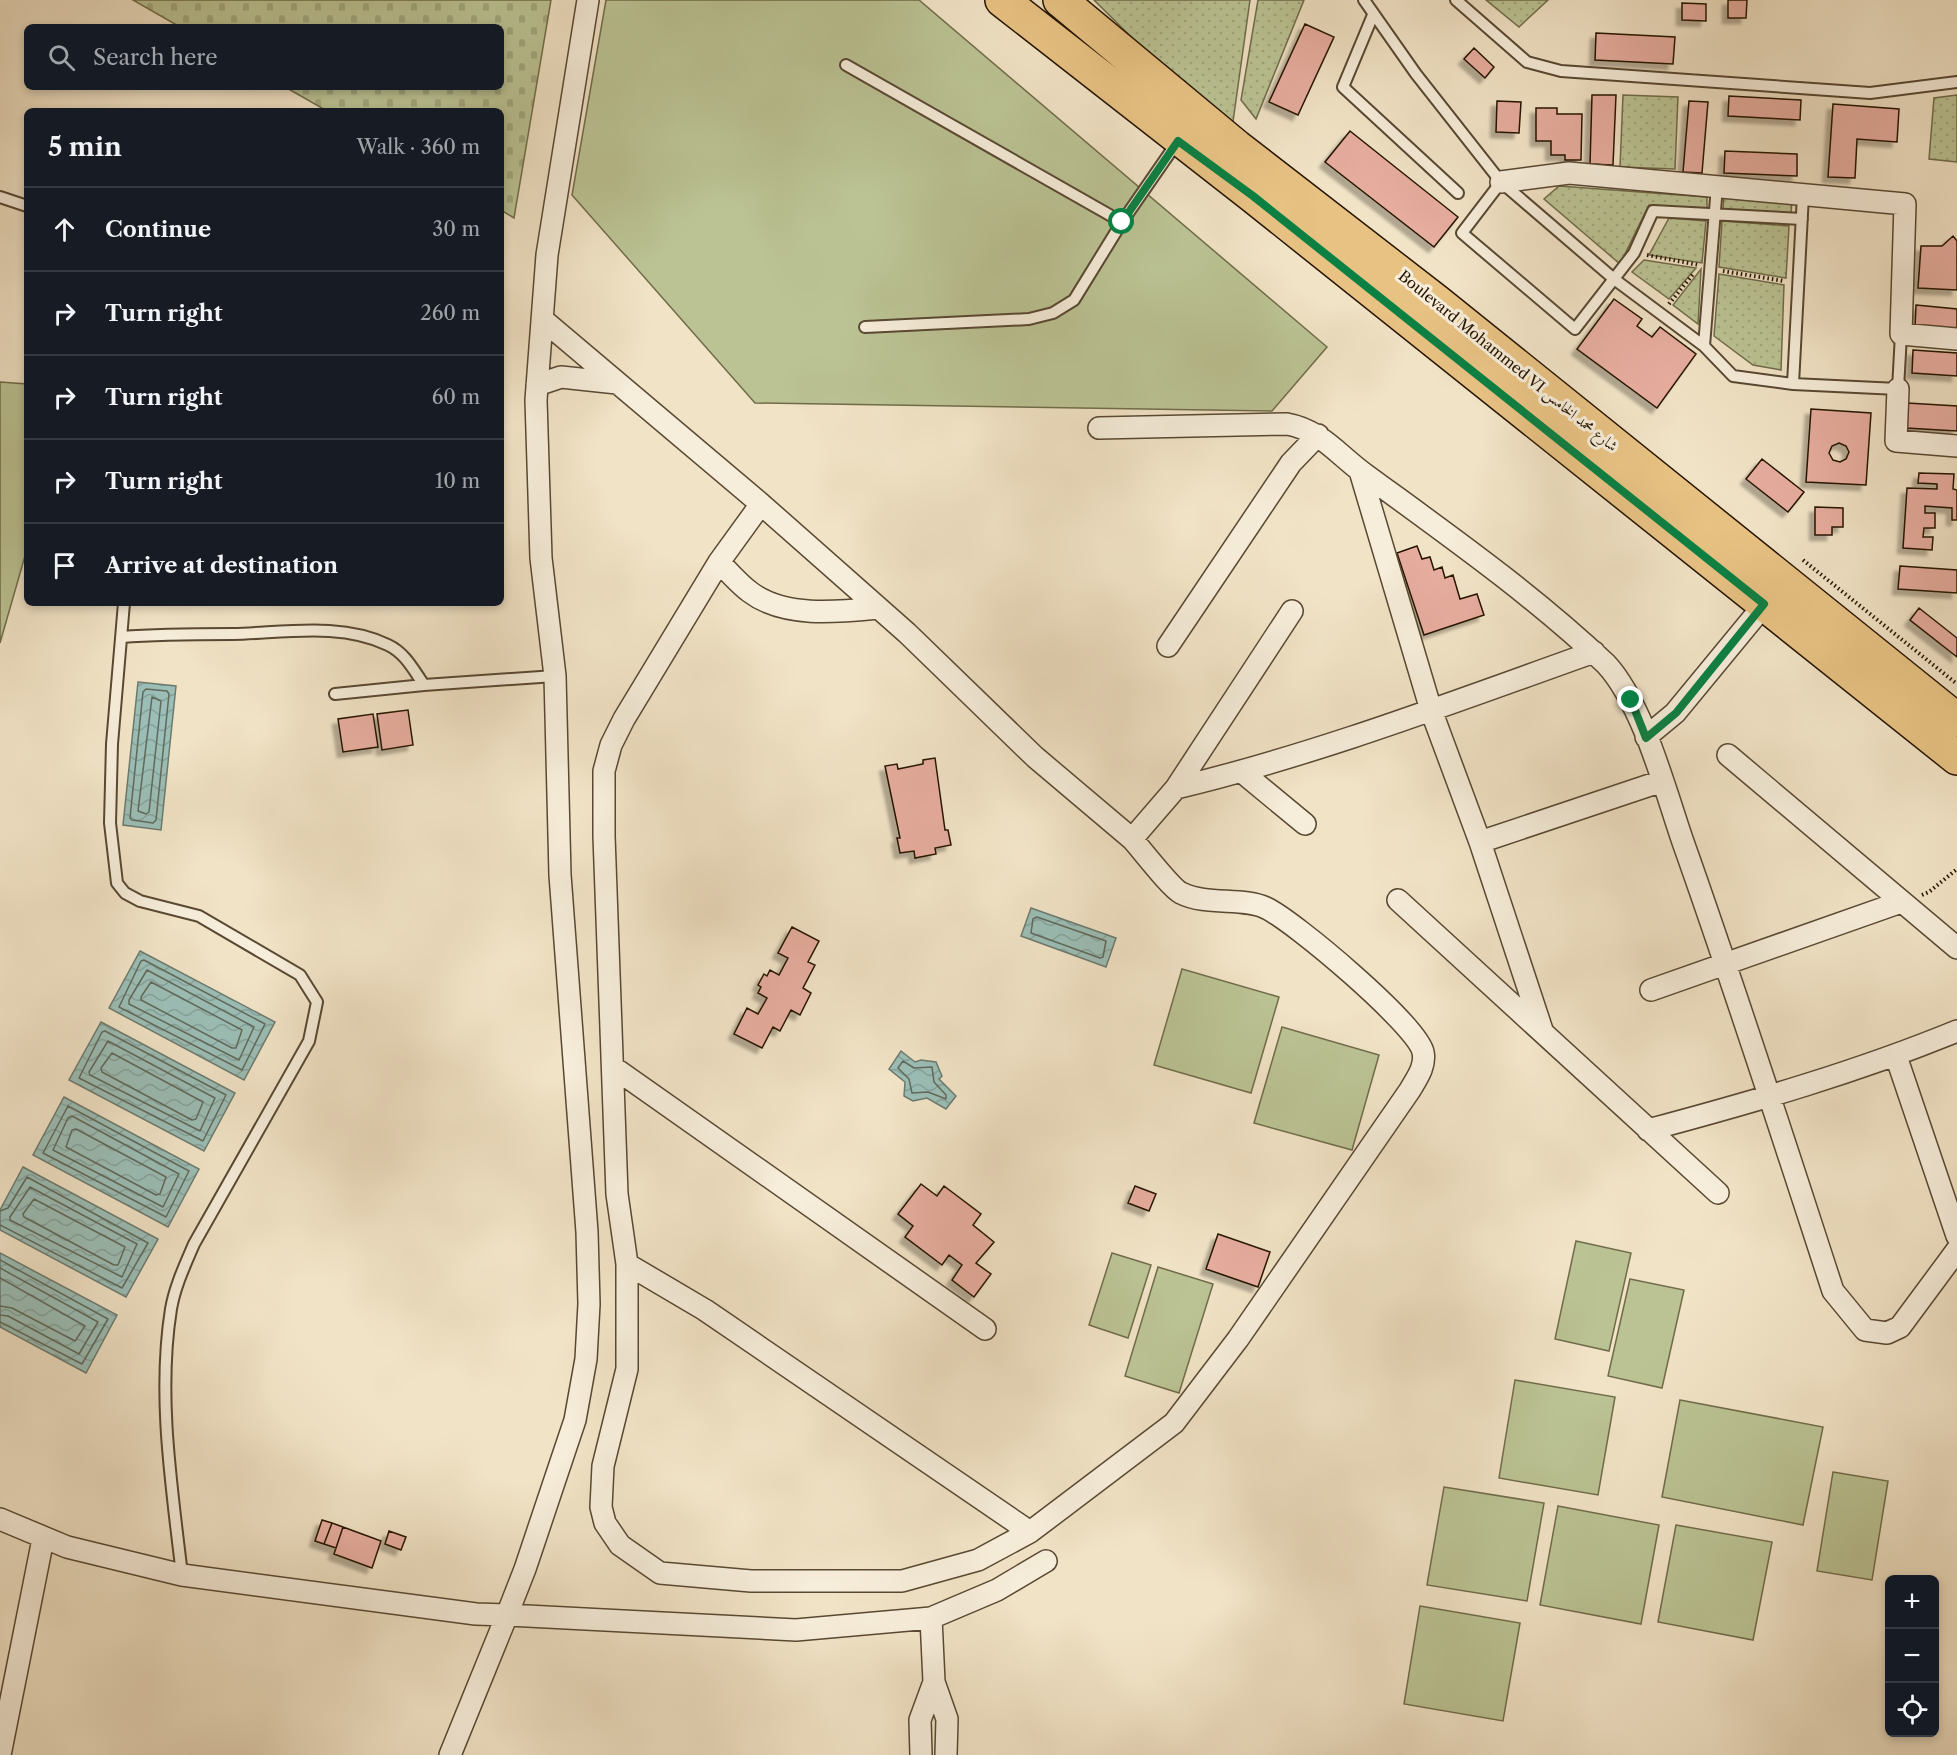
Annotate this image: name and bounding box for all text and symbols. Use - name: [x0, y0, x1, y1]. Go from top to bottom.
- search box: [24, 24, 504, 90]
- icon: search: [45, 41, 78, 74]
- text: Search here: [93, 44, 218, 71]
- text: 5 min: [48, 131, 122, 163]
- text: Walk · 360 m: [357, 135, 480, 159]
- route start: [1108, 208, 1134, 234]
- icon: ahead: [48, 213, 81, 246]
- text: Continue: [105, 216, 211, 243]
- text: 30 m: [432, 217, 480, 241]
- street label: Boulevard Mohammed VI شارع محمد الخامس: [1392, 266, 1622, 458]
- icon: right: [48, 297, 81, 330]
- text: Turn right: [105, 300, 223, 327]
- text: 260 m: [420, 301, 480, 325]
- icon: right: [48, 381, 81, 414]
- text: Turn right: [105, 384, 223, 411]
- text: 60 m: [432, 385, 480, 409]
- icon: right: [48, 465, 81, 498]
- text: Turn right: [105, 468, 223, 495]
- text: 10 m: [435, 469, 480, 493]
- icon: arrive: [48, 549, 81, 582]
- text: Arrive at destination: [105, 552, 338, 579]
- route end: [1617, 686, 1643, 712]
- map controls: [1885, 1575, 1939, 1737]
- button: +: [1885, 1575, 1939, 1629]
- button: −: [1885, 1629, 1939, 1683]
- button: locate: [1885, 1683, 1939, 1737]

